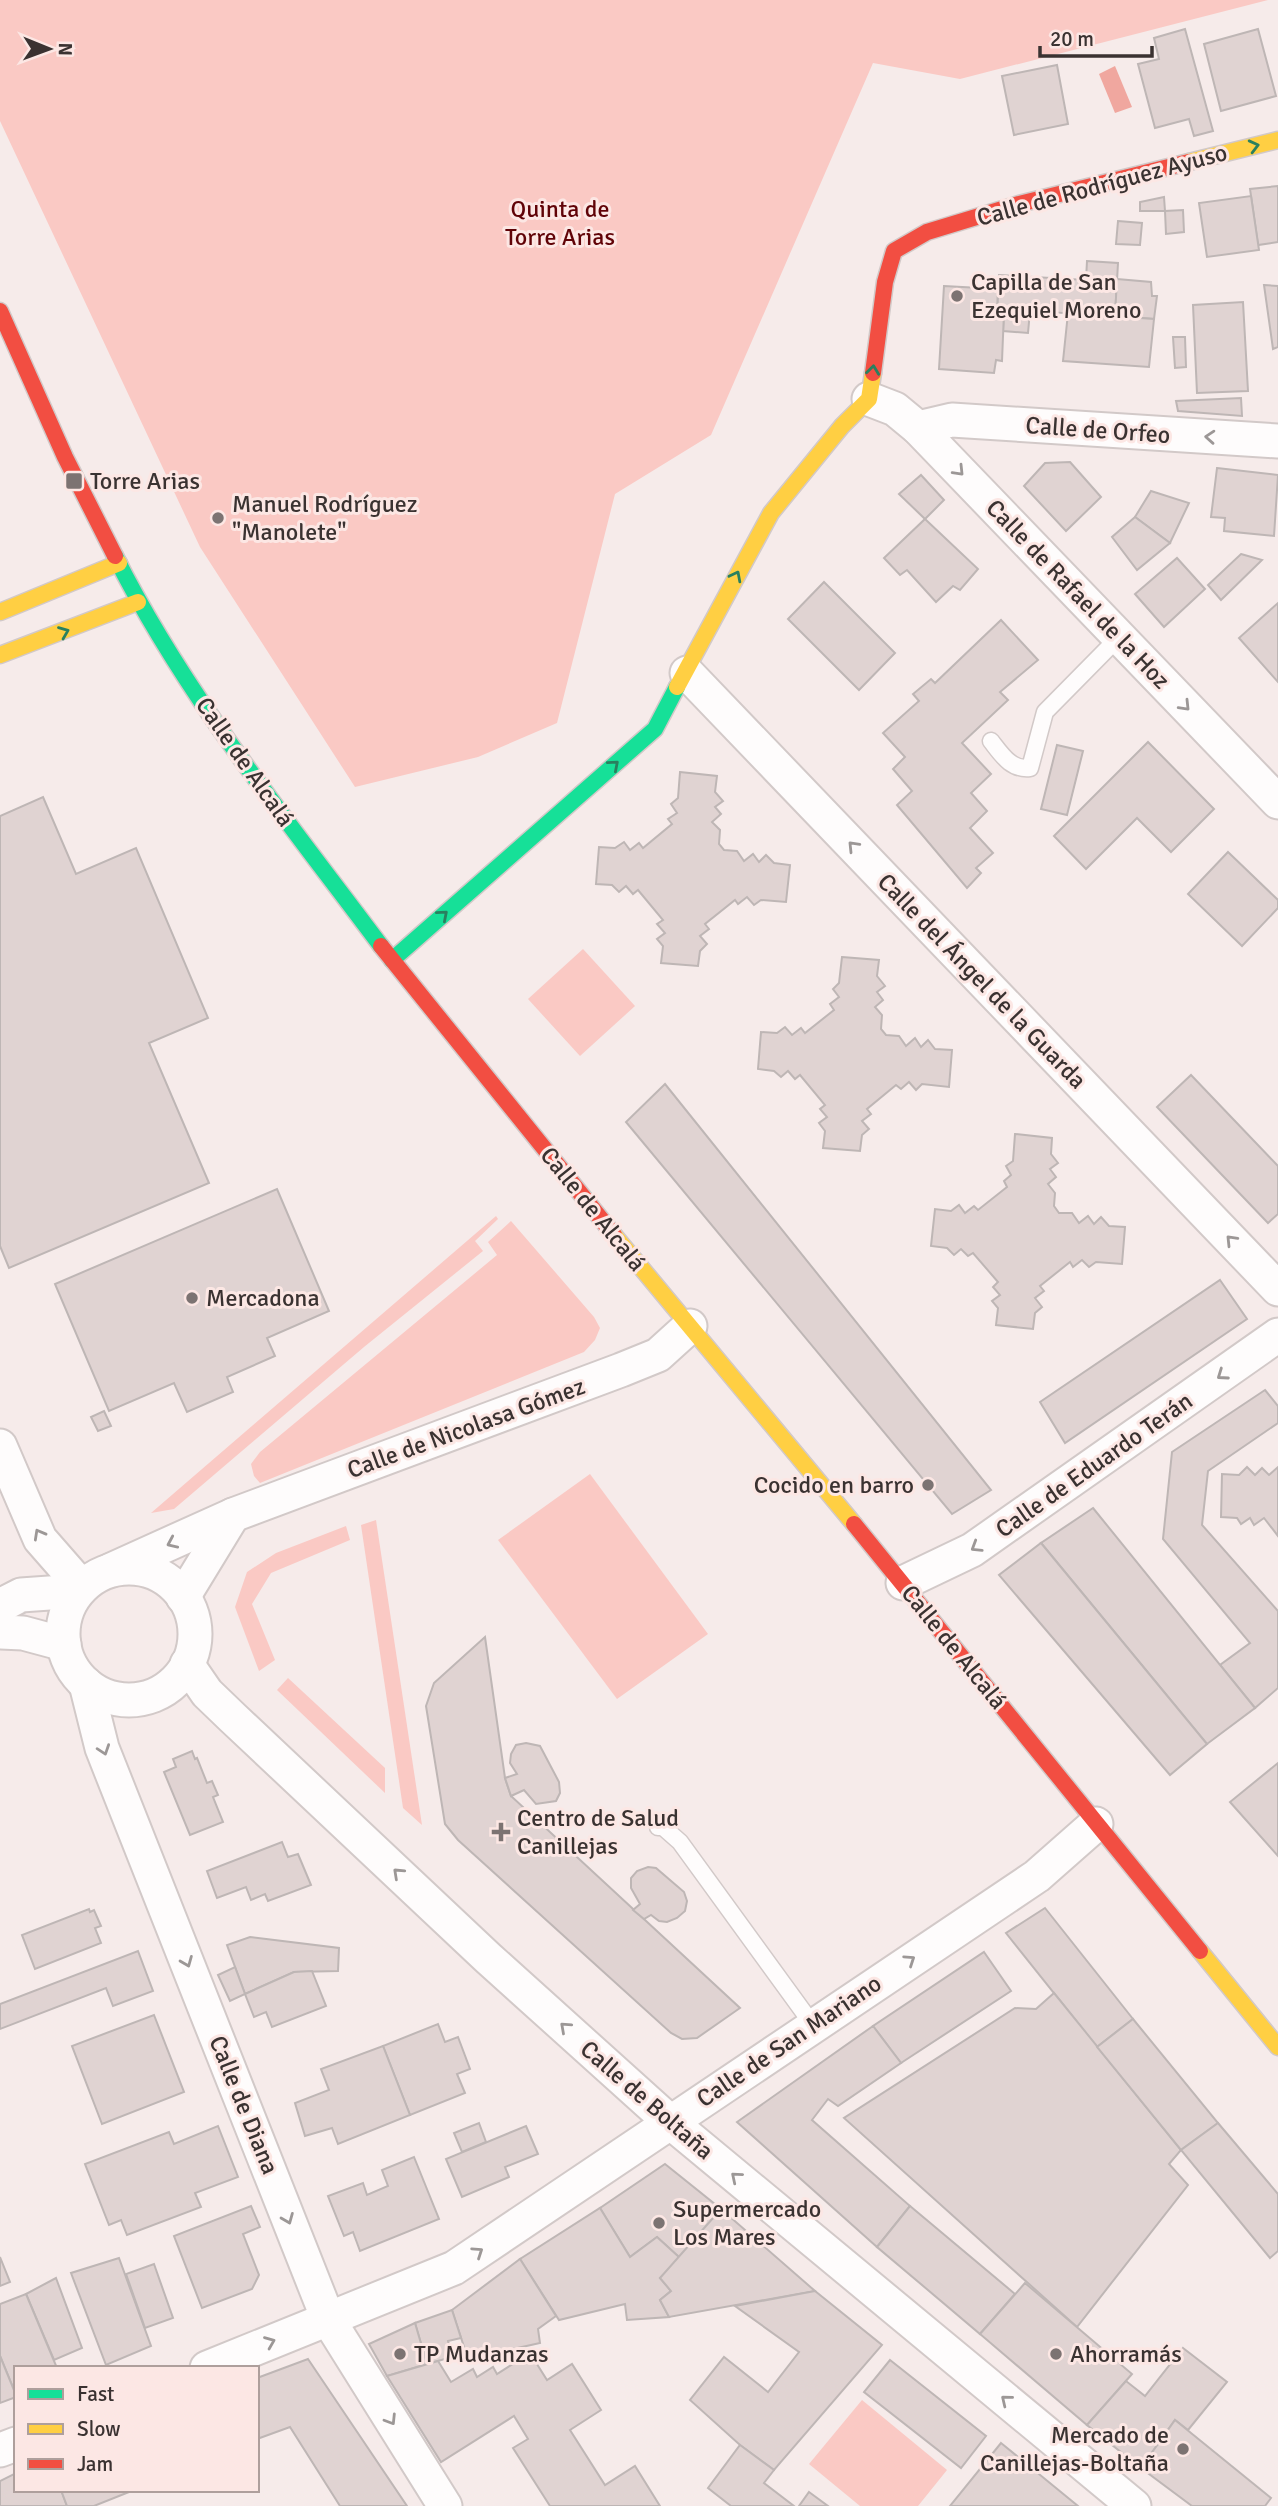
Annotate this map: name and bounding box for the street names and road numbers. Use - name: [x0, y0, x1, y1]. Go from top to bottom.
- street label: Calle de Rodríguez Ayuso: [974, 137, 1230, 233]
- street label: Calle de Orfeo: [1025, 410, 1171, 450]
- street label: Calle de Rafael de la Hoz: [980, 493, 1176, 695]
- street label: Calle de Alcalá: [189, 691, 301, 833]
- street label: Calle del Ángel de la Guarda: [871, 867, 1093, 1095]
- street label: Calle de Alcalá: [534, 1141, 652, 1277]
- street label: Calle de Nicolasa Gómez: [343, 1371, 589, 1485]
- street label: Calle de Eduardo Terán: [990, 1386, 1198, 1544]
- street label: Calle de Alcalá: [895, 1579, 1013, 1715]
- street label: Calle de San Mariano: [691, 1968, 887, 2114]
- street label: Calle de Diana: [203, 2031, 285, 2179]
- street label: Calle de Boltaña: [574, 2034, 720, 2166]

